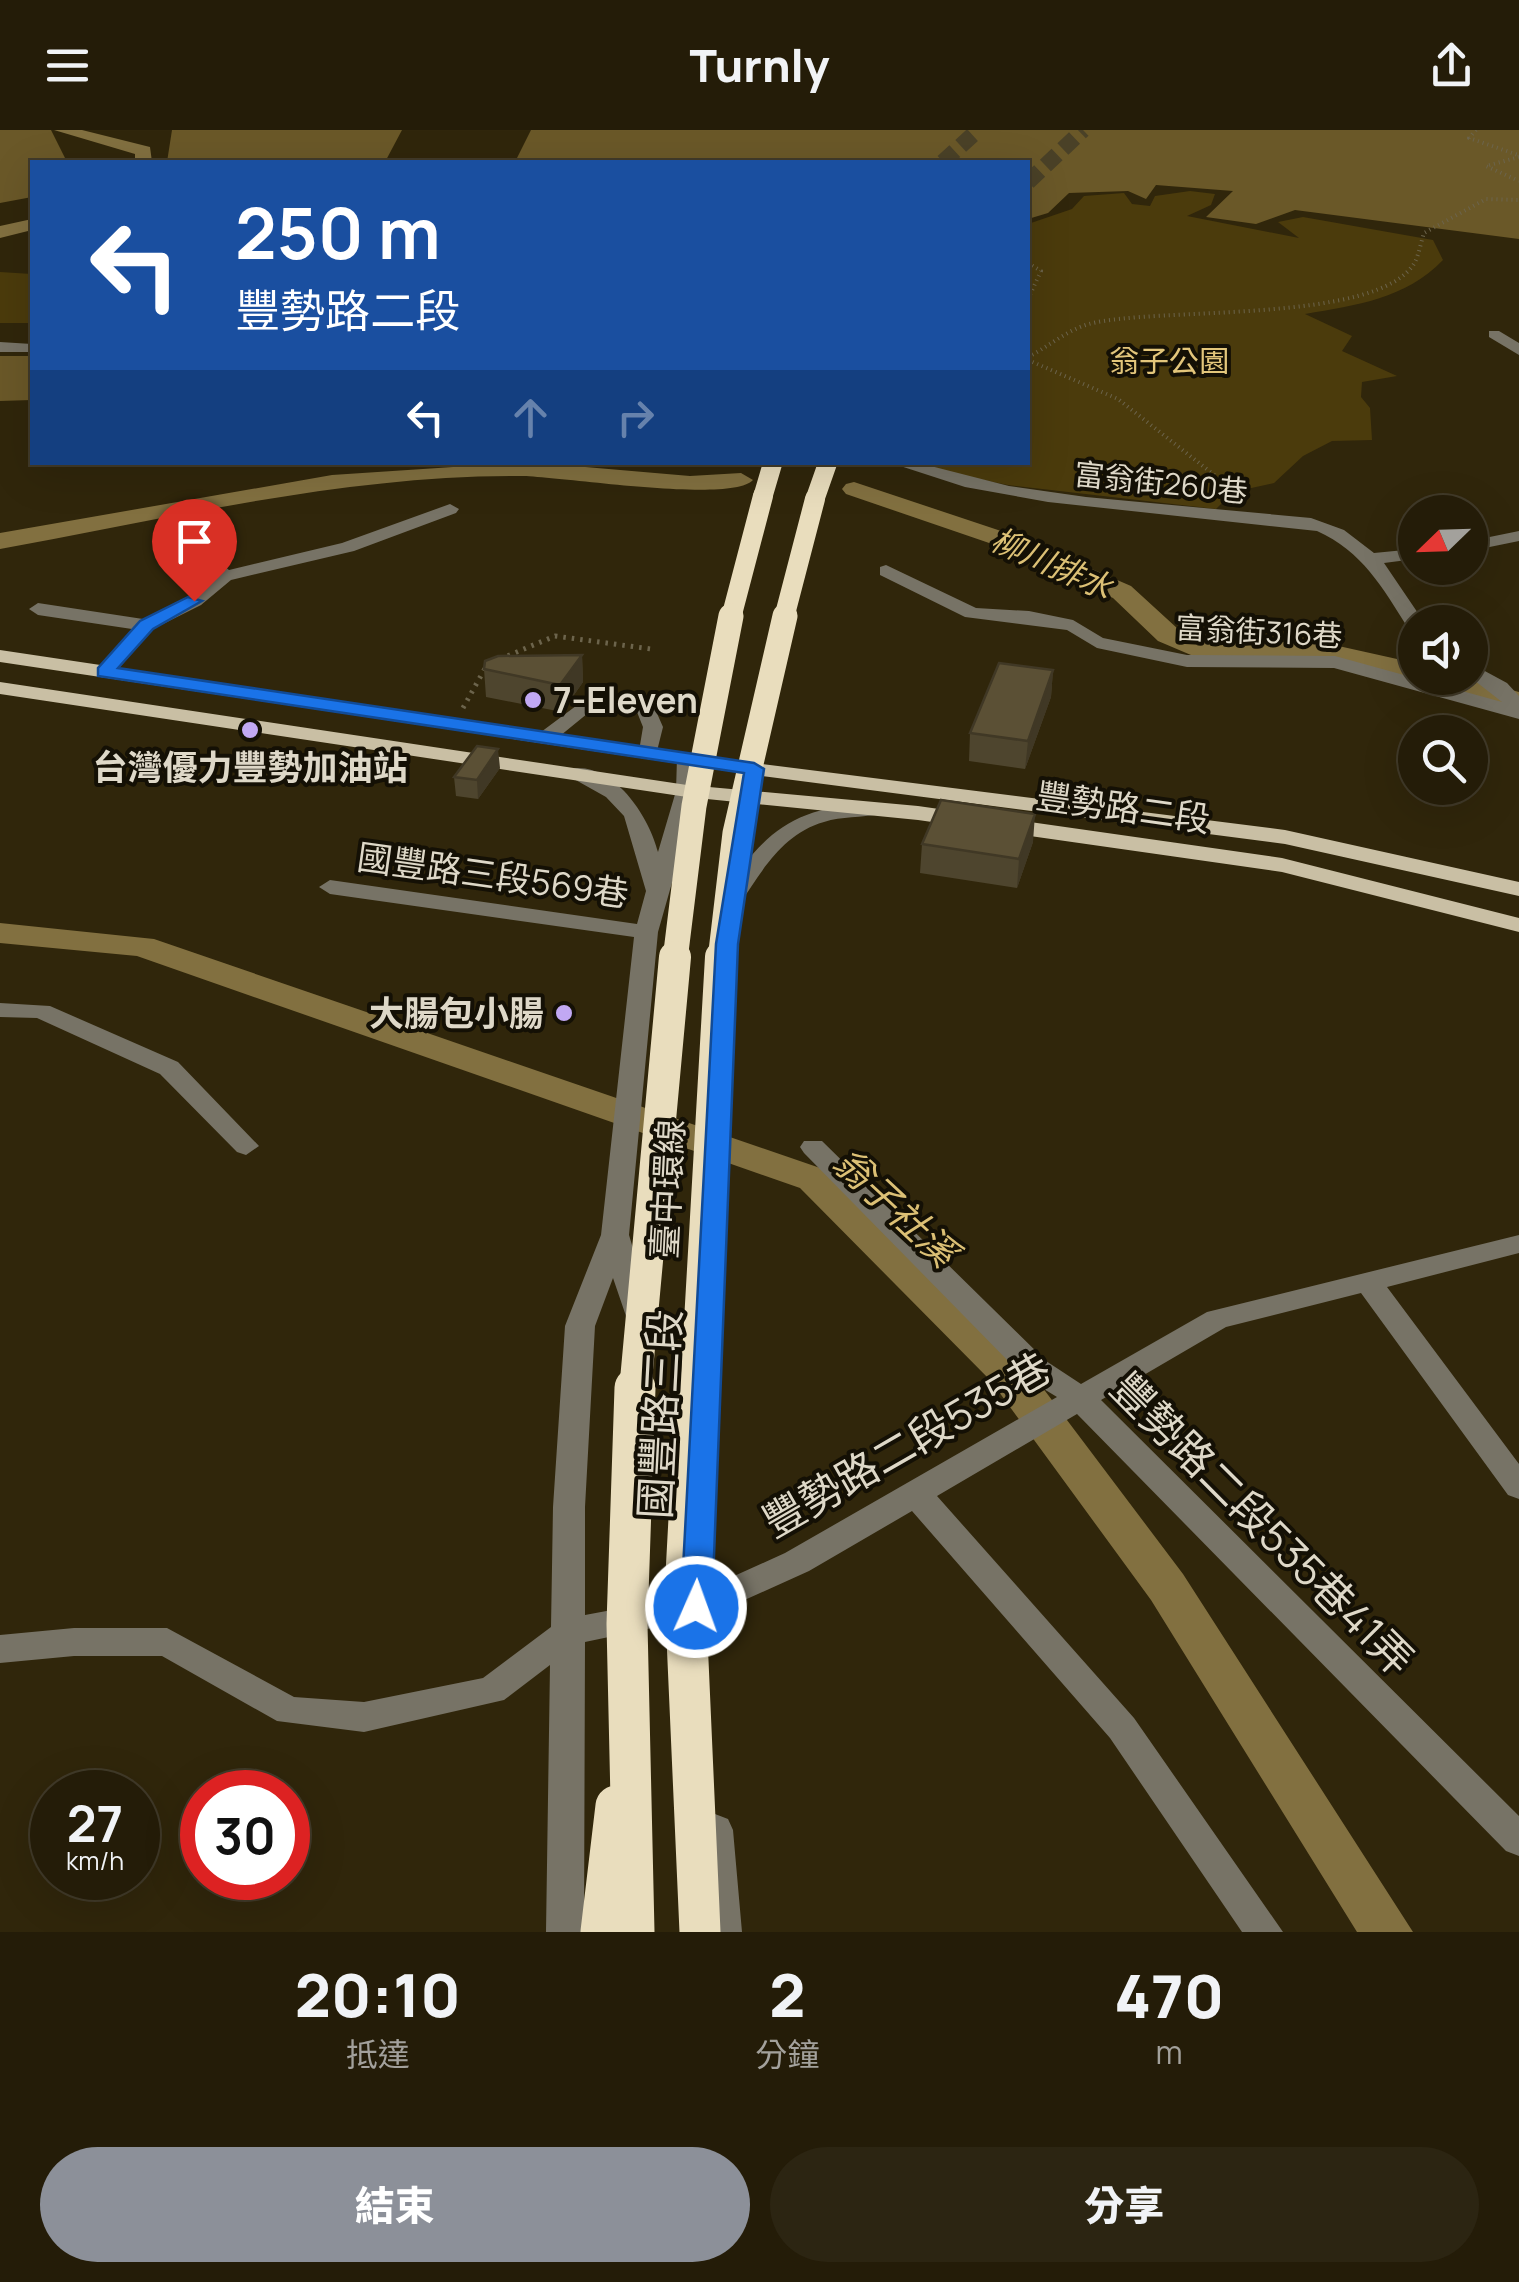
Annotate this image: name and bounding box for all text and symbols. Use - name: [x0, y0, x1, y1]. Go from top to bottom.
- text: Turnly: [690, 34, 829, 96]
- icon: menu: [40, 38, 95, 93]
- icon: share: [1424, 38, 1479, 93]
- text: 250 m: [235, 184, 441, 280]
- icon: left: [70, 200, 200, 330]
- text: 豐勢路二段: [235, 279, 460, 341]
- park label: 翁子公園: [1109, 340, 1229, 381]
- icon: left: [398, 390, 453, 445]
- icon: ahead: [503, 390, 558, 445]
- icon: right: [608, 390, 663, 445]
- street label: 富翁街260巷: [1072, 453, 1250, 511]
- north arrow: [1398, 495, 1488, 585]
- map controls: [1398, 495, 1488, 805]
- pin: [152, 499, 237, 602]
- icon: arrive: [167, 514, 222, 569]
- water label: 柳川排水: [985, 517, 1121, 610]
- button: sound: [1398, 605, 1488, 695]
- street label: 富翁街316巷: [1175, 606, 1343, 656]
- place label: 7-Eleven: [553, 676, 698, 724]
- marker: 7-Eleven: [522, 689, 544, 711]
- button: search: [1398, 715, 1488, 805]
- marker: 台灣優力豐勢加油站: [239, 719, 261, 741]
- place label: 台灣優力豐勢加油站: [92, 743, 408, 791]
- street label: 豐勢路二段: [1033, 771, 1213, 843]
- street label: 國豐路三段569巷: [354, 832, 632, 918]
- place label: 大腸包小腸: [369, 989, 544, 1037]
- marker: 大腸包小腸: [553, 1002, 575, 1024]
- street label: 臺中環線: [639, 1118, 695, 1260]
- water label: 翁子社溪: [823, 1135, 973, 1280]
- street label: 國豐路三段: [625, 1308, 693, 1520]
- street label: 豐勢路二段535巷: [751, 1338, 1061, 1550]
- street label: 豐勢路二段535巷41弄: [1099, 1359, 1427, 1687]
- position arrow: [644, 1555, 748, 1659]
- speed limit sign: 30: [180, 1770, 310, 1900]
- text: 27: [67, 1789, 123, 1857]
- text: km/h: [66, 1843, 124, 1878]
- text: 20:10: [295, 1953, 461, 2035]
- text: 2: [769, 1953, 806, 2035]
- text: 470: [1114, 1954, 1224, 2036]
- text: m: [1156, 2030, 1183, 2074]
- text: 抵達: [346, 2032, 410, 2076]
- text: 分鐘: [755, 2032, 819, 2076]
- button: 結束: [40, 2147, 750, 2262]
- button: 分享: [770, 2147, 1479, 2262]

